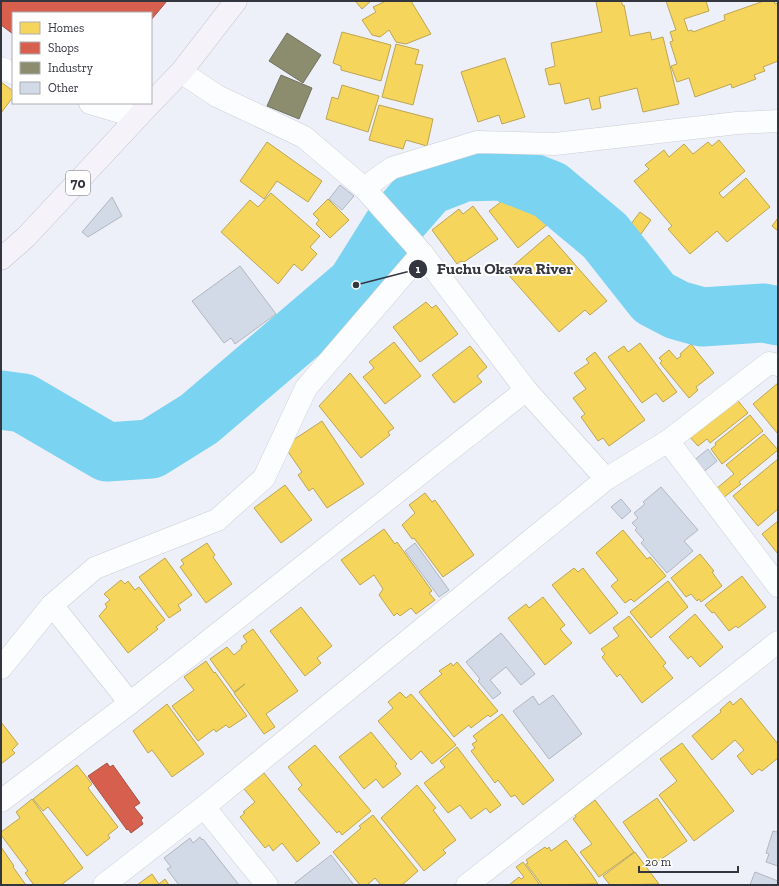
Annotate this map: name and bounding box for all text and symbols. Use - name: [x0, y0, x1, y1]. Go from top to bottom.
- legend: [12, 12, 152, 104]
- text: Homes: [48, 21, 84, 35]
- text: Shops: [48, 41, 79, 55]
- text: Industry: [48, 61, 94, 75]
- text: Other: [48, 81, 79, 95]
- road number: 70: [66, 171, 90, 195]
- callout: Fuchu Okawa River: [408, 255, 581, 283]
- text: Fuchu Okawa River: [437, 259, 573, 278]
- text: 1: [416, 262, 421, 276]
- scale bar: [639, 848, 738, 874]
- text: 20 m: [645, 855, 672, 869]

